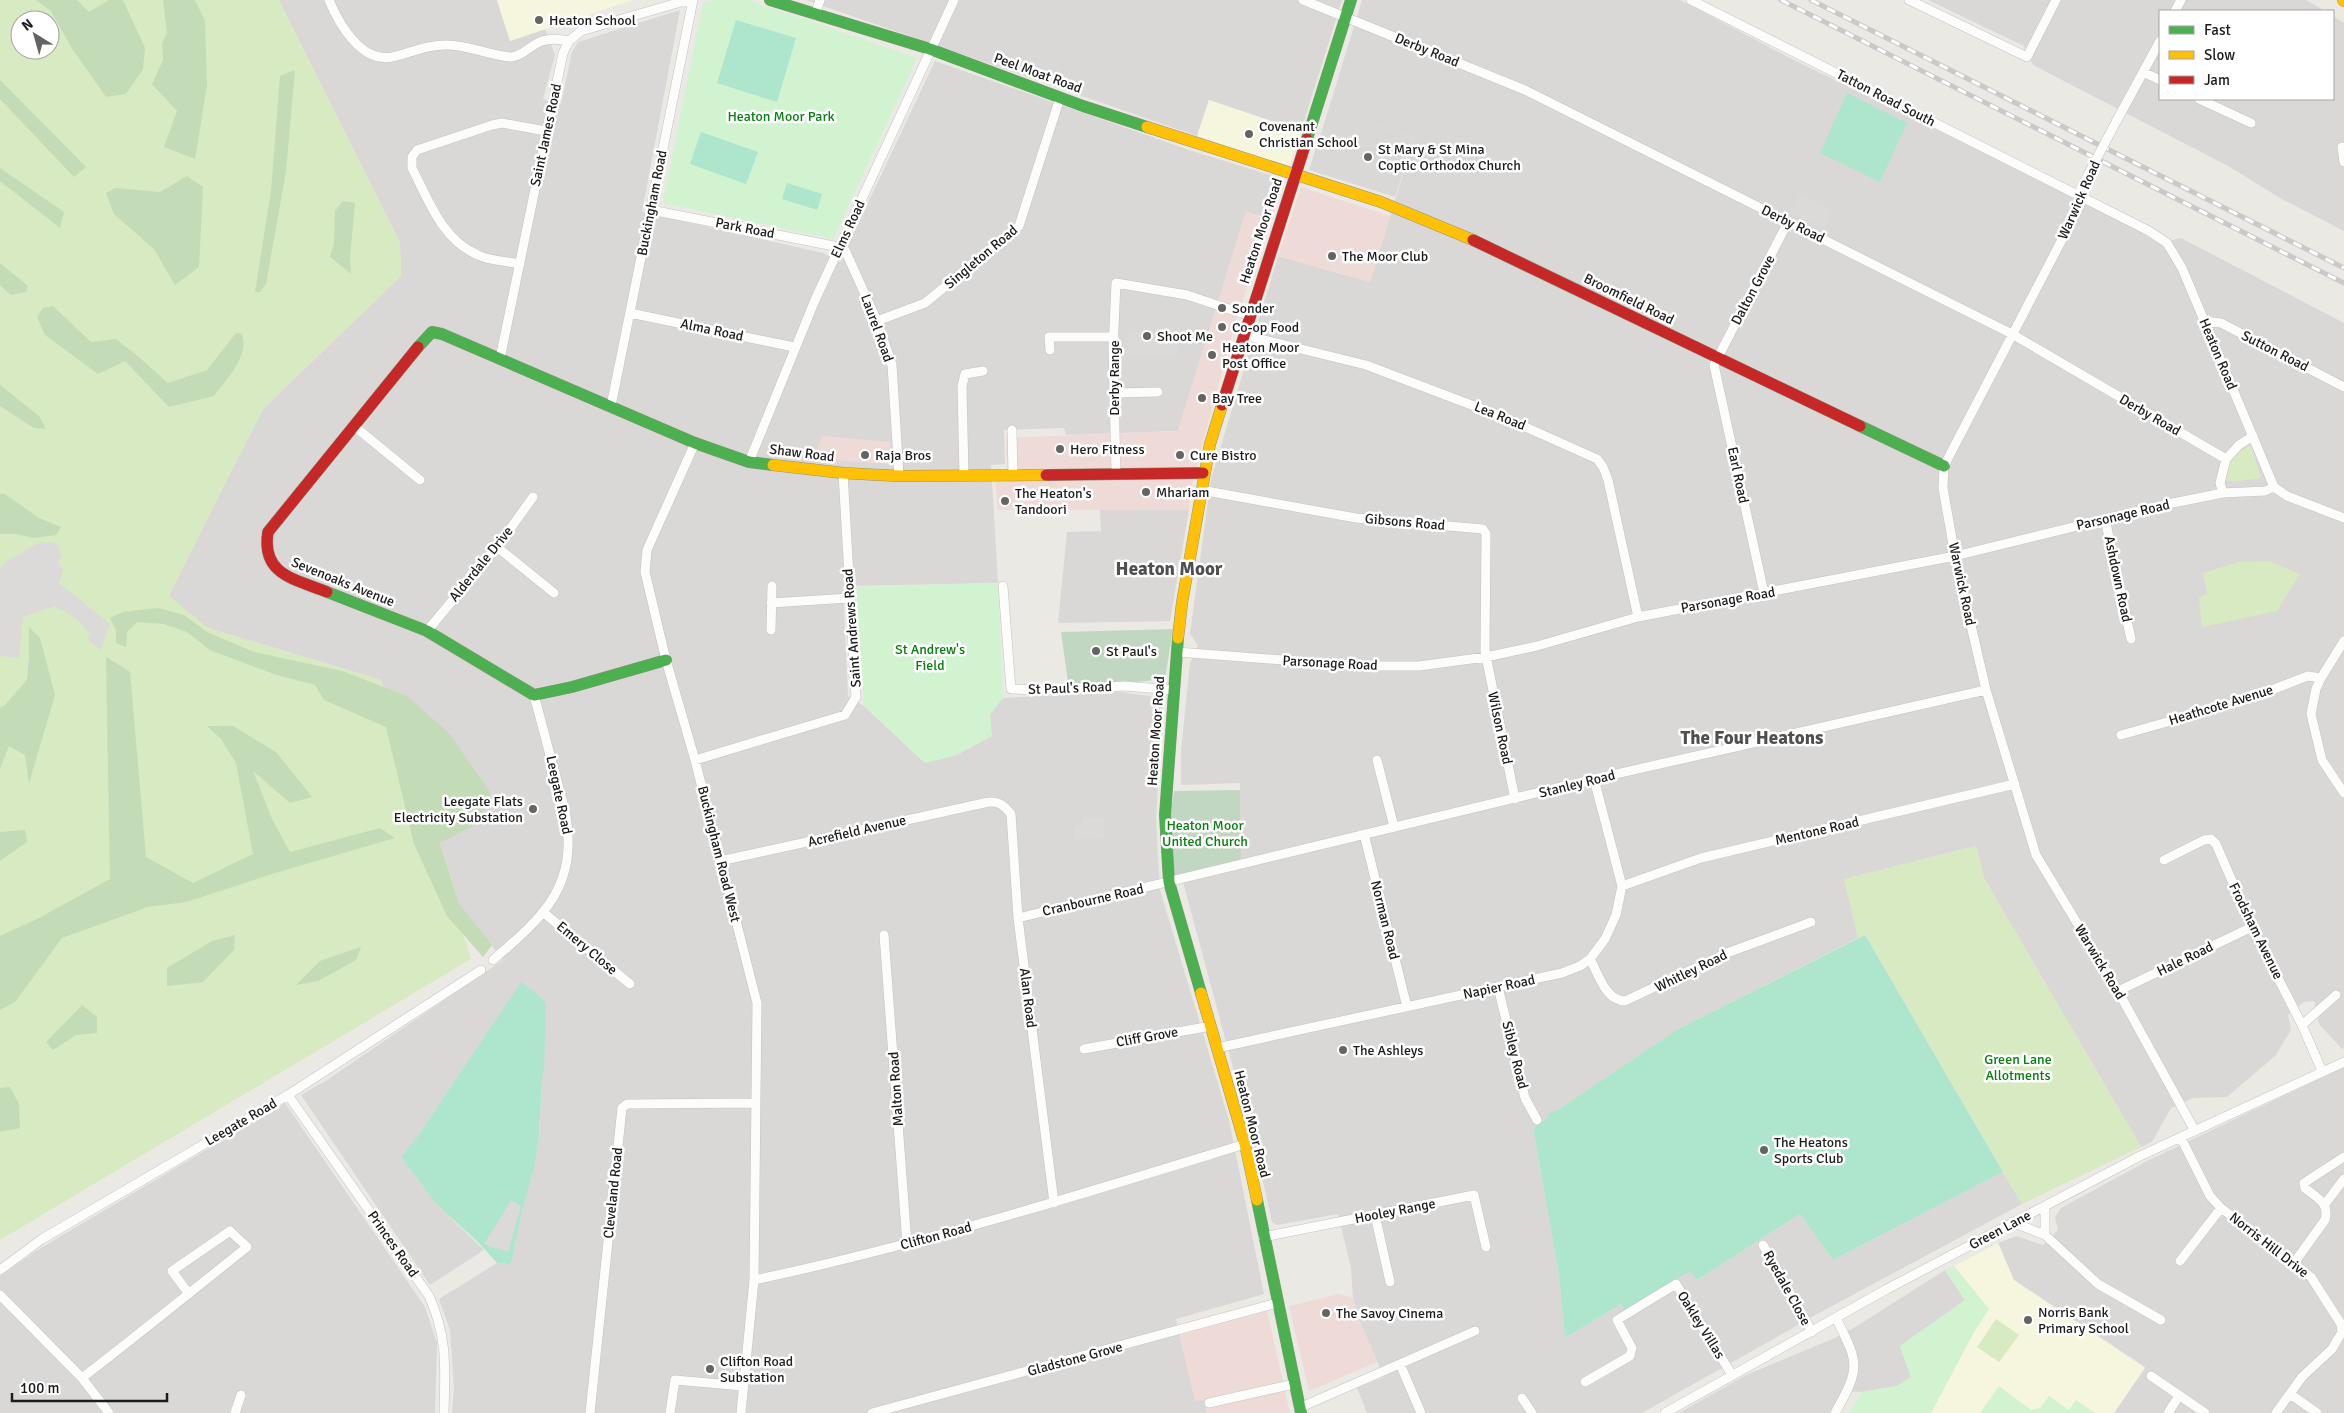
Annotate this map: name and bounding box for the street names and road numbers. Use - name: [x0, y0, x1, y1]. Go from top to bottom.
- street label: Derby Road: [1392, 29, 1462, 71]
- street label: Peel Moat Road: [992, 49, 1084, 97]
- street label: Tatton Road South: [1834, 66, 1938, 130]
- street label: Saint James Road: [527, 82, 565, 188]
- street label: Buckingham Road: [633, 149, 671, 257]
- street label: Warwick Road: [2054, 158, 2104, 242]
- street label: Heaton Moor Road: [1236, 176, 1286, 286]
- street label: Elms Road: [827, 197, 869, 261]
- street label: Derby Road: [1759, 201, 1827, 247]
- street label: Park Road: [714, 214, 776, 242]
- street label: Singleton Road: [941, 221, 1021, 293]
- street label: Dalton Grove: [1727, 252, 1779, 328]
- street label: Broomfield Road: [1581, 270, 1677, 328]
- street label: Laurel Road: [857, 292, 897, 364]
- street label: Alma Road: [679, 315, 745, 345]
- street label: Heaton Road: [2195, 316, 2241, 392]
- street label: Sutton Road: [2239, 327, 2311, 375]
- street label: Derby Range: [1106, 340, 1123, 416]
- street label: Derby Road: [2116, 391, 2184, 439]
- street label: Lea Road: [1472, 398, 1528, 434]
- street label: Shaw Road: [768, 441, 836, 465]
- street label: Earl Road: [1724, 445, 1752, 505]
- street label: Parsonage Road: [2075, 496, 2171, 534]
- street label: Gibsons Road: [1364, 510, 1446, 534]
- street label: Alderdale Drive: [446, 523, 516, 605]
- street label: Ashdown Road: [2101, 534, 2135, 624]
- street label: Warwick Road: [1945, 541, 1979, 627]
- street label: Sevenoaks Avenue: [289, 554, 397, 610]
- street label: Saint Andrews Road: [839, 568, 865, 688]
- street label: Parsonage Road: [1680, 583, 1776, 617]
- street label: Parsonage Road: [1282, 652, 1378, 674]
- street label: Heaton Moor Road: [1144, 675, 1168, 787]
- street label: St Paul's Road: [1028, 678, 1112, 698]
- street label: Heathcote Avenue: [2167, 681, 2275, 729]
- street label: Wilson Road: [1484, 690, 1516, 766]
- street label: Leegate Road: [542, 754, 576, 836]
- street label: Stanley Road: [1537, 766, 1617, 802]
- street label: Buckingham Road West: [694, 784, 744, 924]
- street label: Acrefield Avenue: [806, 811, 908, 851]
- street label: Mentone Road: [1773, 813, 1861, 849]
- street label: Norman Road: [1367, 879, 1403, 961]
- street label: Cranbourne Road: [1041, 880, 1145, 920]
- street label: Frodsham Avenue: [2225, 880, 2287, 982]
- street label: Emery Close: [553, 918, 621, 978]
- street label: Warwick Road: [2071, 921, 2129, 1003]
- street label: Hale Road: [2154, 938, 2216, 980]
- street label: Whitley Road: [1652, 946, 1730, 996]
- street label: Alan Road: [1016, 967, 1040, 1029]
- street label: Napier Road: [1462, 971, 1536, 1003]
- street label: Sibley Road: [1498, 1019, 1532, 1091]
- street label: Cliff Grove: [1115, 1023, 1179, 1051]
- street label: Malton Road: [885, 1051, 907, 1127]
- street label: Heaton Moor Road: [1230, 1068, 1274, 1180]
- street label: Leegate Road: [202, 1095, 280, 1149]
- street label: Cleveland Road: [600, 1146, 626, 1240]
- street label: Hooley Range: [1353, 1195, 1437, 1227]
- street label: Princes Road: [364, 1207, 422, 1281]
- street label: Green Lane: [1966, 1207, 2034, 1253]
- street label: Norris Hill Drive: [2226, 1209, 2312, 1281]
- street label: Clifton Road: [898, 1218, 974, 1254]
- street label: Ryedale Close: [1759, 1247, 1815, 1329]
- street label: Oakley Villas: [1674, 1288, 1728, 1362]
- street label: Gladstone Grove: [1026, 1338, 1124, 1380]

